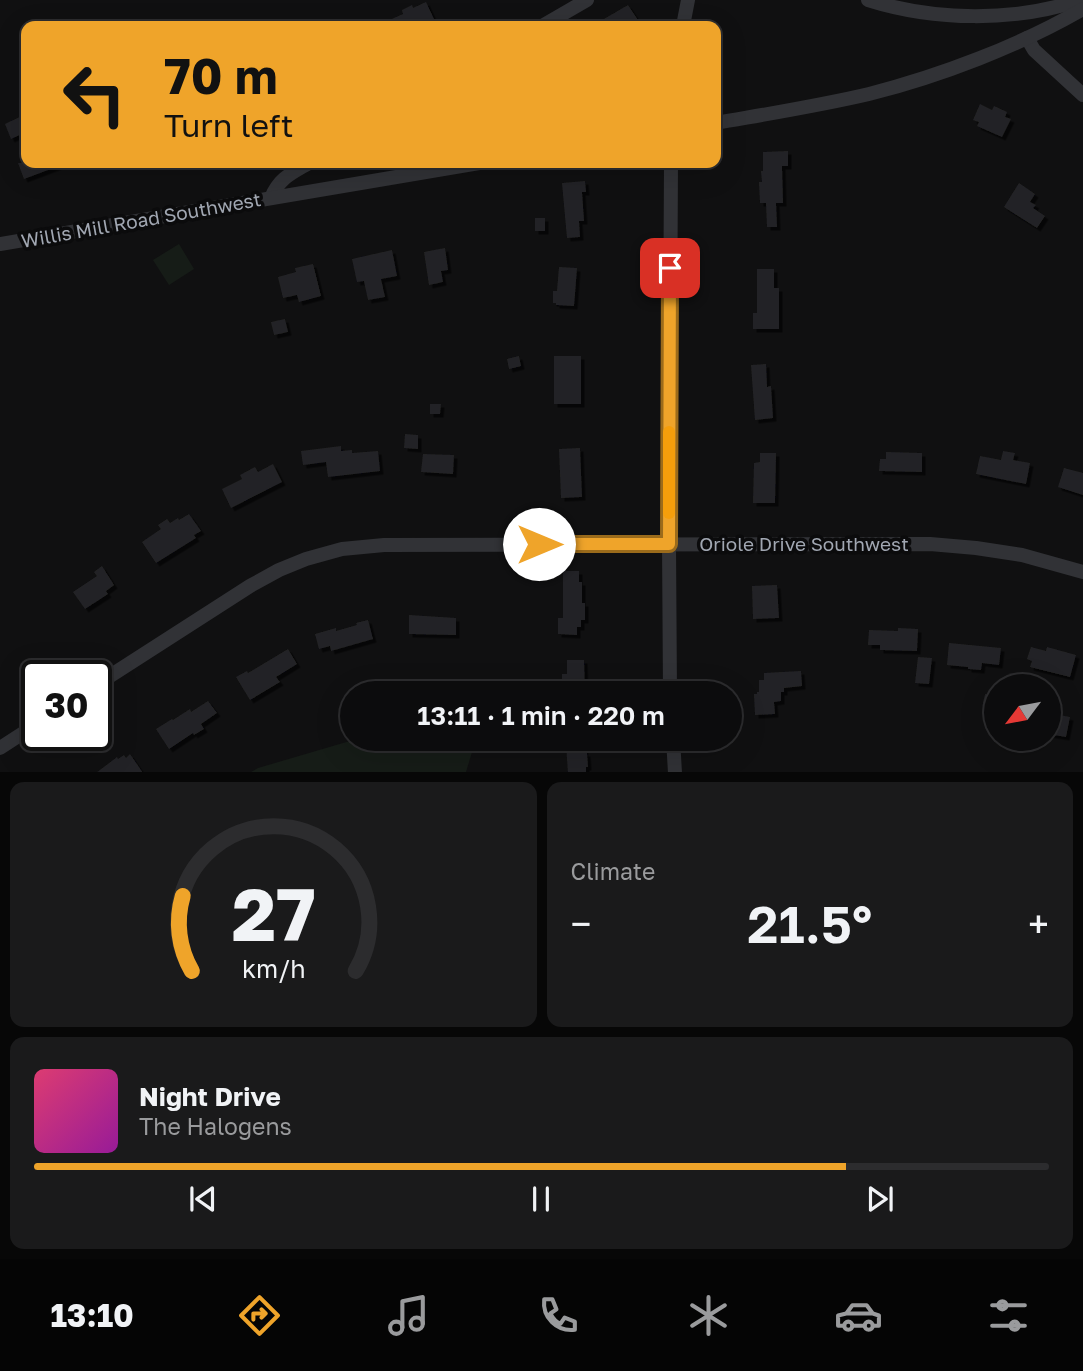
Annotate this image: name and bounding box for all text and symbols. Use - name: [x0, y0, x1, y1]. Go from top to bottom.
- text: 70 m: [164, 46, 278, 105]
- icon: left: [49, 49, 140, 140]
- text: Turn left: [164, 106, 293, 144]
- street label: Willis Mill Road Southwest: [19, 187, 263, 252]
- pin: [640, 238, 700, 298]
- icon: arrive: [651, 249, 689, 287]
- position arrow: [502, 507, 576, 581]
- street label: Oriole Drive Southwest: [699, 532, 909, 555]
- speed limit sign: 30: [21, 660, 112, 751]
- north arrow: [984, 674, 1060, 751]
- map controls: [984, 674, 1061, 751]
- text: 13:11 · 1 min · 220 m: [417, 700, 665, 731]
- text: Climate: [571, 857, 655, 885]
- text: 27: [231, 870, 315, 957]
- text: 21.5°: [747, 892, 872, 954]
- text: −: [571, 901, 591, 946]
- text: +: [1028, 901, 1049, 946]
- text: km/h: [241, 952, 305, 983]
- text: Night Drive: [139, 1081, 281, 1112]
- text: The Halogens: [139, 1112, 292, 1140]
- icon: previous: [184, 1180, 222, 1218]
- icon: pause: [522, 1180, 560, 1218]
- icon: next: [861, 1180, 899, 1218]
- icon: directions: [235, 1291, 284, 1340]
- icon: music: [384, 1291, 433, 1340]
- icon: phone: [534, 1291, 583, 1340]
- icon: climate: [684, 1291, 733, 1340]
- icon: car: [834, 1291, 883, 1340]
- icon: filters: [984, 1291, 1033, 1340]
- text: 13:10: [50, 1296, 134, 1334]

